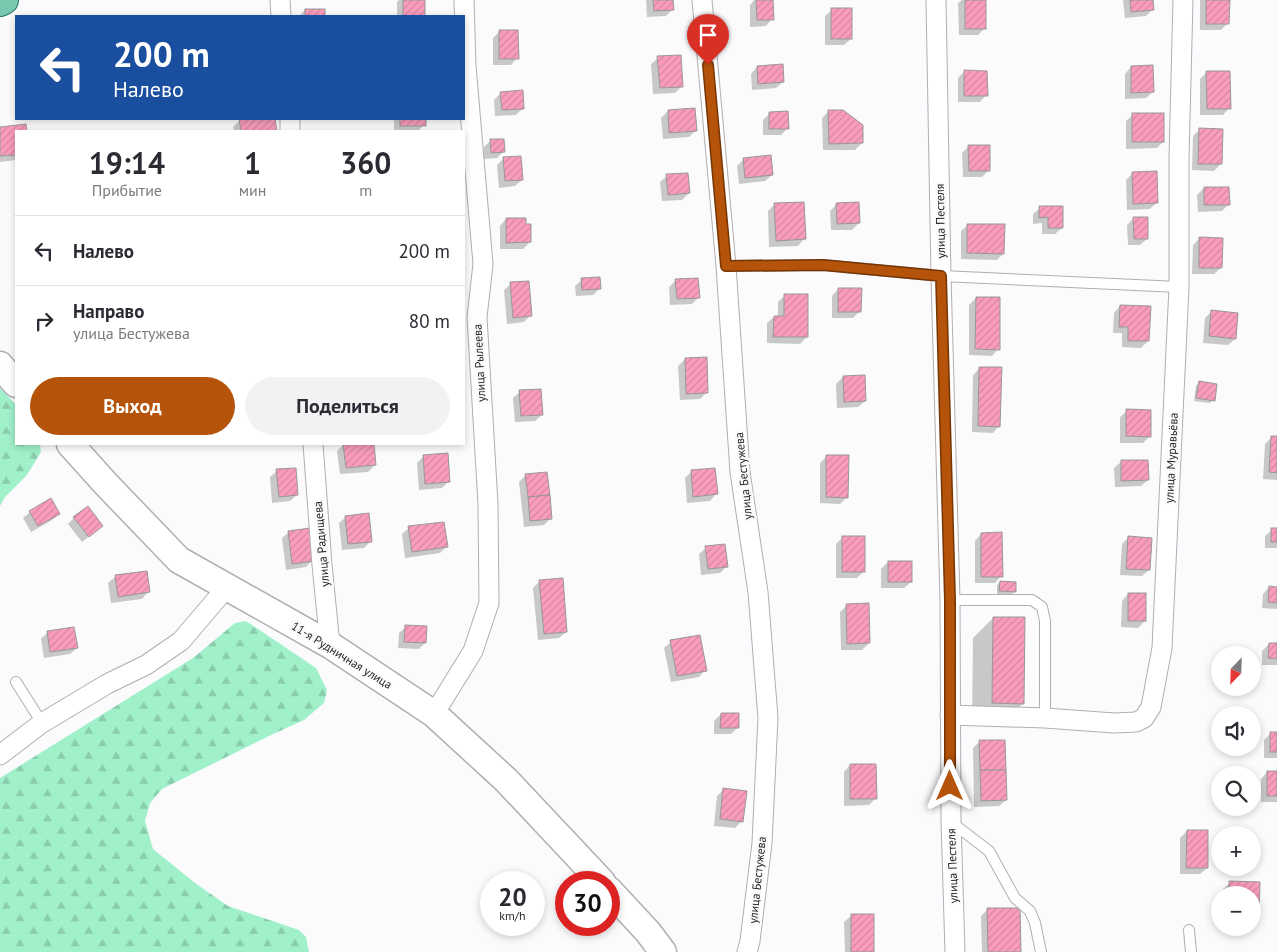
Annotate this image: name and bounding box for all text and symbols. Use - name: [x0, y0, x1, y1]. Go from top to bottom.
- pin: [687, 14, 729, 65]
- icon: arrive: [694, 21, 722, 49]
- text: 200 m: [113, 31, 210, 77]
- icon: left: [30, 35, 95, 100]
- text: Налево: [113, 75, 184, 103]
- text: 19:14: [89, 143, 165, 182]
- text: 1: [244, 143, 261, 182]
- text: 360: [340, 143, 391, 182]
- text: Прибытие: [92, 180, 162, 200]
- text: мин: [239, 180, 266, 200]
- text: m: [359, 180, 372, 200]
- street label: улица Пестеля: [932, 183, 948, 259]
- icon: left: [30, 237, 58, 265]
- text: Налево: [73, 239, 134, 263]
- text: 200 m: [398, 239, 450, 263]
- text: Направо: [73, 299, 144, 323]
- icon: right: [30, 307, 58, 335]
- text: 80 m: [409, 309, 450, 333]
- text: улица Бестужева: [73, 323, 190, 343]
- street label: улица Рылеева: [469, 324, 489, 402]
- button: Выход: [30, 377, 235, 435]
- button: Поделиться: [245, 377, 450, 435]
- street label: улица Муравьёва: [1161, 412, 1181, 504]
- street label: улица Бестужева: [731, 432, 755, 520]
- street label: улица Радищева: [310, 500, 332, 588]
- street label: 11-я Рудничная улица: [289, 618, 395, 692]
- north arrow: [1211, 646, 1261, 696]
- map controls: [1211, 646, 1261, 936]
- button: sound: [1211, 706, 1261, 756]
- position arrow: [923, 759, 975, 811]
- button: search: [1211, 766, 1261, 816]
- button: +: [1211, 826, 1261, 876]
- street label: улица Пестеля: [943, 828, 961, 904]
- street label: улица Бестужева: [745, 836, 769, 924]
- speed limit sign: 30: [555, 871, 620, 936]
- text: 20: [498, 881, 527, 913]
- button: −: [1211, 886, 1261, 936]
- text: km/h: [499, 908, 526, 923]

